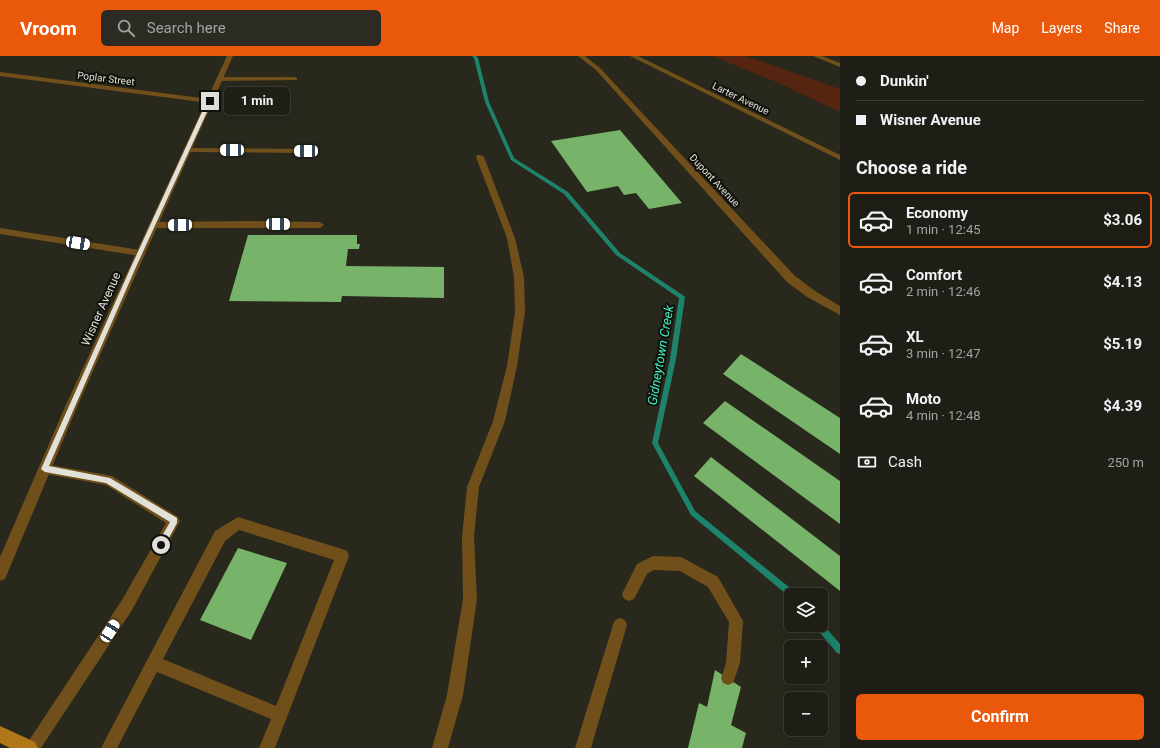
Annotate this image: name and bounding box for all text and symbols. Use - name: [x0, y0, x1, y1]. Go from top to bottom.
- search box: [101, 10, 381, 46]
- text: Vroom: [20, 17, 77, 40]
- icon: search: [115, 17, 137, 39]
- text: Search here: [147, 19, 226, 37]
- text: Map: [992, 20, 1019, 36]
- text: Layers: [1041, 20, 1082, 36]
- text: Share: [1104, 20, 1140, 36]
- street label: Poplar Street: [77, 70, 135, 87]
- text: Dunkin': [880, 72, 929, 90]
- street label: Larter Avenue: [711, 80, 771, 117]
- callout: 1 min: [224, 87, 290, 115]
- route end: [201, 92, 219, 110]
- text: 1 min: [241, 93, 273, 108]
- text: Wisner Avenue: [880, 111, 981, 129]
- car: [220, 144, 244, 156]
- car: [294, 145, 318, 157]
- street label: Dupont Avenue: [688, 152, 742, 209]
- text: Choose a ride: [856, 157, 967, 178]
- icon: car: [858, 202, 894, 238]
- text: Economy: [906, 204, 968, 222]
- text: $3.06: [1103, 211, 1142, 229]
- car: [266, 218, 290, 230]
- car: [168, 219, 192, 231]
- text: 1 min · 12:45: [906, 222, 981, 237]
- car: [65, 235, 91, 251]
- icon: car: [858, 264, 894, 300]
- text: Comfort: [906, 266, 962, 284]
- street label: Wisner Avenue: [79, 270, 123, 348]
- text: $4.13: [1103, 273, 1142, 291]
- text: 2 min · 12:46: [906, 284, 981, 299]
- water label: Gidneytown Creek: [644, 303, 677, 406]
- icon: car: [858, 326, 894, 362]
- text: XL: [906, 328, 924, 346]
- text: $5.19: [1103, 335, 1142, 353]
- text: 3 min · 12:47: [906, 346, 981, 361]
- icon: car: [858, 388, 894, 424]
- text: Moto: [906, 390, 941, 408]
- text: $4.39: [1103, 397, 1142, 415]
- text: 4 min · 12:48: [906, 408, 981, 423]
- icon: cash: [856, 451, 878, 473]
- text: Cash: [888, 453, 922, 471]
- text: 250 m: [1107, 455, 1144, 470]
- route start: [152, 536, 170, 554]
- map controls: [784, 588, 828, 736]
- button: layers: [784, 588, 828, 632]
- car: [98, 618, 122, 644]
- button: +: [784, 640, 828, 684]
- button: −: [784, 692, 828, 736]
- button: Confirm: [856, 694, 1144, 740]

